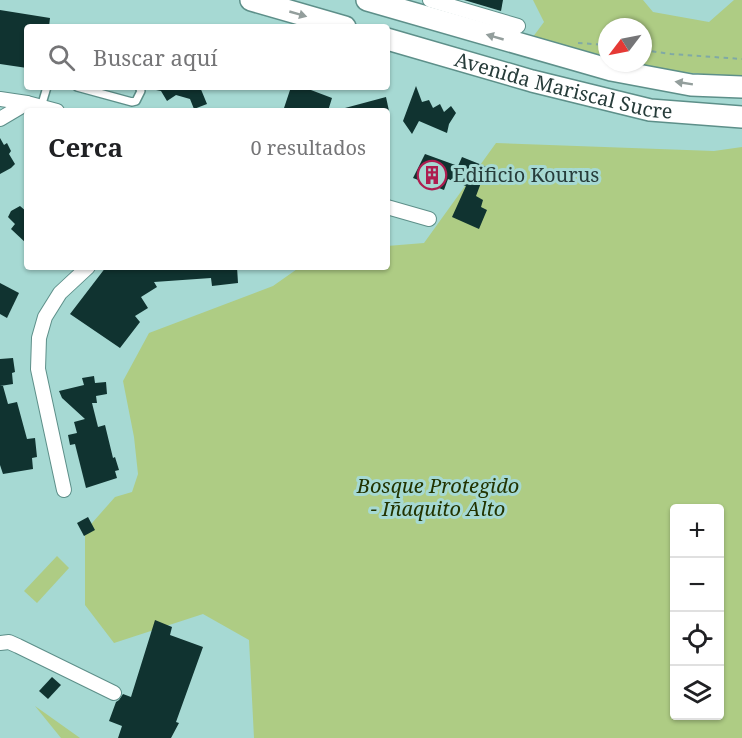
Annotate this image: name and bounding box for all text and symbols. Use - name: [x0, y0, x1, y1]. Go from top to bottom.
- one-way arrow: [289, 9, 307, 19]
- north arrow: [598, 18, 652, 72]
- search box: [24, 24, 390, 90]
- one-way arrow: [485, 32, 503, 41]
- icon: search: [45, 41, 78, 74]
- text: Buscar aquí: [93, 42, 217, 72]
- street label: Avenida Mariscal Sucre: [451, 45, 674, 125]
- one-way arrow: [674, 79, 693, 88]
- text: Cerca: [48, 129, 123, 165]
- text: 0 resultados: [250, 134, 366, 161]
- building icon: Edificio Kourus: [416, 159, 448, 191]
- place label: Edificio Kourus: [453, 161, 599, 188]
- park label: Bosque Protegido - Iñaquito Alto: [356, 472, 519, 522]
- map controls: [670, 504, 724, 720]
- button: +: [670, 504, 724, 558]
- button: −: [670, 558, 724, 612]
- button: locate: [670, 612, 724, 666]
- button: layers: [670, 666, 724, 720]

